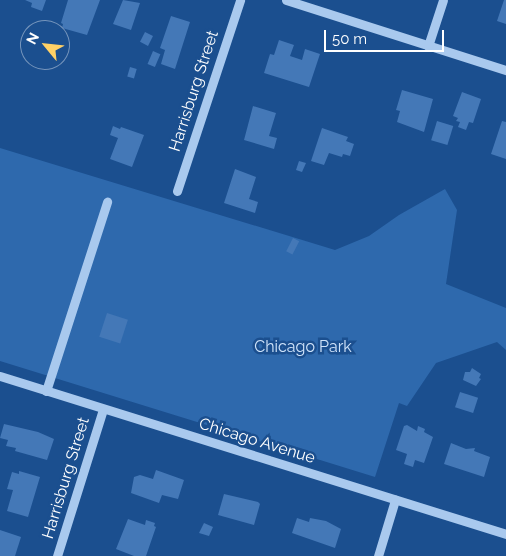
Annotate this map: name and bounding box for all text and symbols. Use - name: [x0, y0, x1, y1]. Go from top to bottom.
- north arrow: [20, 20, 70, 70]
- scale bar: [326, 20, 446, 52]
- street label: Harrisburg Street: [165, 28, 223, 154]
- text: N: [23, 30, 42, 47]
- text: 50 m: [332, 30, 367, 48]
- park label: Chicago Park: [254, 337, 352, 357]
- street label: Chicago Avenue: [196, 414, 318, 468]
- street label: Harrisburg Street: [38, 415, 94, 541]

